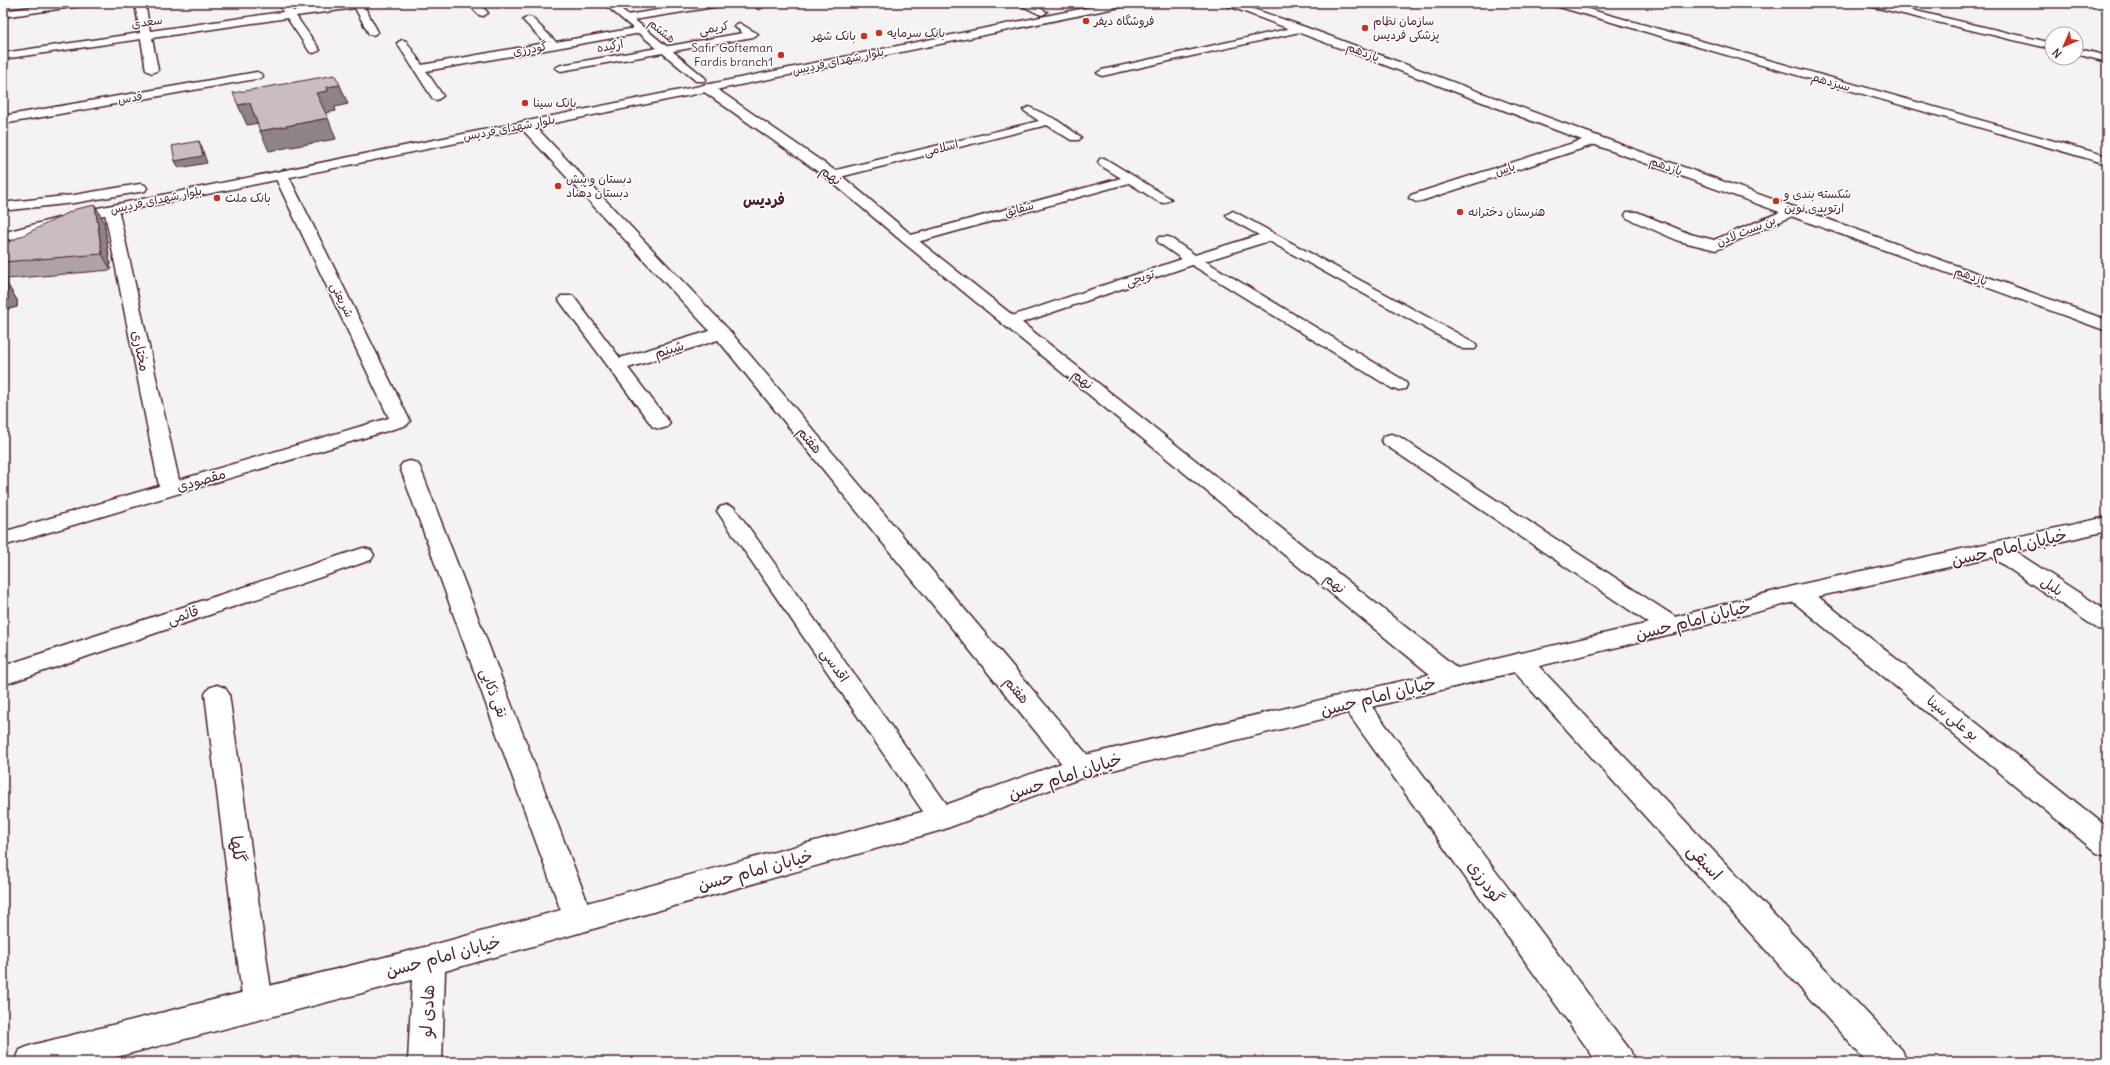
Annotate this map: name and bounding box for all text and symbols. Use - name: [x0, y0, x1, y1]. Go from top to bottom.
- street label: سعدی: [130, 12, 163, 31]
- place label: فروشگاه دیفر: [1093, 13, 1155, 29]
- place label: سازمان نظام پزشکی فردیس: [1373, 13, 1439, 43]
- street label: هشتم: [645, 15, 679, 48]
- marker: فروشگاه دیفر: [1081, 16, 1091, 26]
- street label: کریمی: [698, 17, 730, 39]
- marker: سازمان نظام پزشکی فردیس: [1360, 23, 1370, 33]
- place label: بانک سرمایه: [887, 25, 945, 41]
- north arrow: [2044, 26, 2084, 66]
- place label: بانک شهر: [811, 28, 856, 44]
- marker: بانک سرمایه: [874, 28, 884, 38]
- marker: بانک شهر: [859, 31, 869, 41]
- street label: ارکیده: [595, 36, 625, 55]
- street label: گودرزی: [512, 38, 548, 59]
- street label: یازدهم: [1344, 38, 1382, 66]
- place label: Safir Gofteman Fardis branch1: [691, 40, 773, 69]
- street label: بلوار شهدای فردیس: [791, 43, 885, 79]
- text: N: [2049, 45, 2065, 61]
- marker: Safir Gofteman Fardis branch1: [776, 50, 786, 60]
- street label: سیزدهم: [1809, 69, 1852, 96]
- street label: قدس: [117, 88, 143, 107]
- place label: بانک سینا: [533, 95, 576, 111]
- marker: بانک سینا: [520, 98, 530, 108]
- street label: بلوار شهدای فردیس: [462, 111, 556, 145]
- street label: اسلامی: [922, 136, 960, 160]
- street label: یازدهم: [1647, 153, 1685, 180]
- street label: یاس: [1493, 158, 1517, 179]
- street label: نهم: [815, 161, 846, 191]
- place label: دبستان و پبش دبستان دهناد: [566, 171, 632, 201]
- marker: دبستان و پبش دبستان دهناد: [553, 181, 563, 191]
- street label: بلوار شهدای فردیس: [109, 182, 203, 218]
- place label: شکسته بندی و ارتوپدی نوین: [1783, 186, 1851, 216]
- place label: بانک ملت: [225, 190, 271, 206]
- district label: فردیس: [743, 190, 785, 209]
- marker: بانک ملت: [212, 193, 222, 203]
- marker: شکسته بندی و ارتوپدی نوین: [1771, 196, 1781, 206]
- street label: شقایق: [1003, 197, 1035, 220]
- place label: هنرستان دخترانه: [1468, 204, 1545, 219]
- marker: هنرستان دخترانه: [1455, 207, 1465, 217]
- street label: بن بست لادن: [1714, 212, 1778, 250]
- street label: یازدهم: [1952, 263, 1990, 290]
- street label: توپچی: [1123, 265, 1157, 290]
- street label: شریعتی: [327, 280, 357, 320]
- street label: مختاری: [128, 329, 154, 373]
- street label: شبنم: [652, 336, 687, 364]
- street label: نهم: [1067, 365, 1098, 395]
- street label: هفتم: [792, 423, 827, 459]
- street label: مقصودی: [174, 464, 228, 496]
- street label: خیابان امام حسن: [1949, 523, 2070, 573]
- street label: نهم: [1319, 569, 1350, 599]
- street label: بلبل: [2038, 572, 2066, 600]
- street label: خیابان امام حسن: [1633, 595, 1754, 647]
- street label: قائمی: [165, 601, 201, 629]
- street label: اقدسی: [817, 644, 853, 686]
- street label: نقی ذکایی: [476, 666, 512, 720]
- street label: خیابان امام حسن: [1318, 671, 1439, 723]
- street label: هفتم: [999, 673, 1034, 709]
- street label: بو علی سینا: [1923, 692, 1983, 744]
- street label: خیابان امام حسن: [1005, 747, 1125, 807]
- street label: گلها: [225, 834, 251, 864]
- street label: اسبقی: [1683, 839, 1727, 885]
- street label: خیابان امام حسن: [695, 844, 815, 898]
- street label: گودرزی: [1463, 856, 1509, 908]
- street label: خیابان امام حسن: [383, 930, 503, 984]
- street label: هادی لو: [415, 984, 440, 1039]

